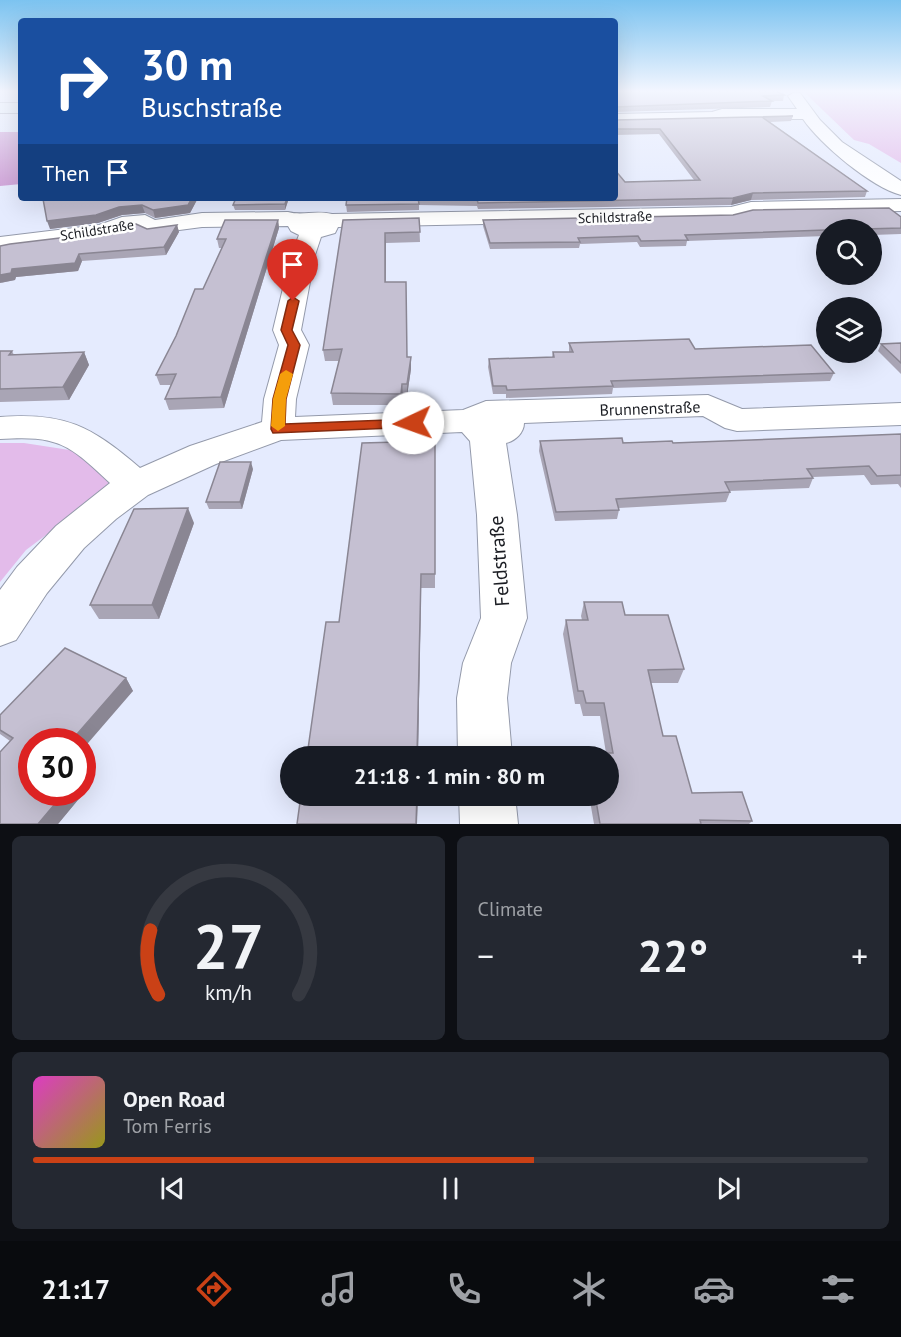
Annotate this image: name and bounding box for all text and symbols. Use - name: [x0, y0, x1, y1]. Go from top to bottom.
- text: 30 m: [141, 37, 233, 92]
- icon: right: [42, 42, 120, 120]
- text: Buschstraße: [141, 90, 282, 124]
- icon: arrive: [101, 156, 134, 189]
- text: Then: [42, 159, 89, 187]
- street label: Schildstraße: [577, 207, 653, 227]
- street label: Schildstraße: [59, 215, 135, 245]
- map controls: [816, 219, 882, 363]
- button: search: [816, 219, 882, 285]
- pin: [267, 239, 318, 301]
- icon: arrive: [276, 248, 309, 281]
- button: layers: [816, 297, 882, 363]
- position arrow: [381, 391, 445, 455]
- street label: Brunnenstraße: [599, 396, 701, 420]
- street label: Feldstraße: [483, 515, 515, 607]
- speed limit sign: 30: [18, 728, 96, 806]
- text: 21:18 · 1 min · 80 m: [354, 762, 545, 790]
- text: Climate: [478, 896, 543, 922]
- text: 27: [193, 905, 264, 986]
- text: 22°: [637, 926, 708, 984]
- text: −: [478, 934, 494, 977]
- text: +: [851, 934, 868, 977]
- text: km/h: [205, 978, 252, 1006]
- text: Open Road: [123, 1085, 225, 1113]
- text: Tom Ferris: [123, 1113, 212, 1139]
- icon: previous: [156, 1172, 189, 1205]
- icon: pause: [434, 1172, 467, 1205]
- icon: next: [712, 1172, 745, 1205]
- icon: directions: [193, 1268, 235, 1310]
- icon: music: [318, 1268, 360, 1310]
- icon: phone: [443, 1268, 485, 1310]
- icon: climate: [568, 1268, 610, 1310]
- icon: car: [693, 1268, 735, 1310]
- icon: filters: [817, 1268, 859, 1310]
- text: 21:17: [41, 1272, 110, 1306]

